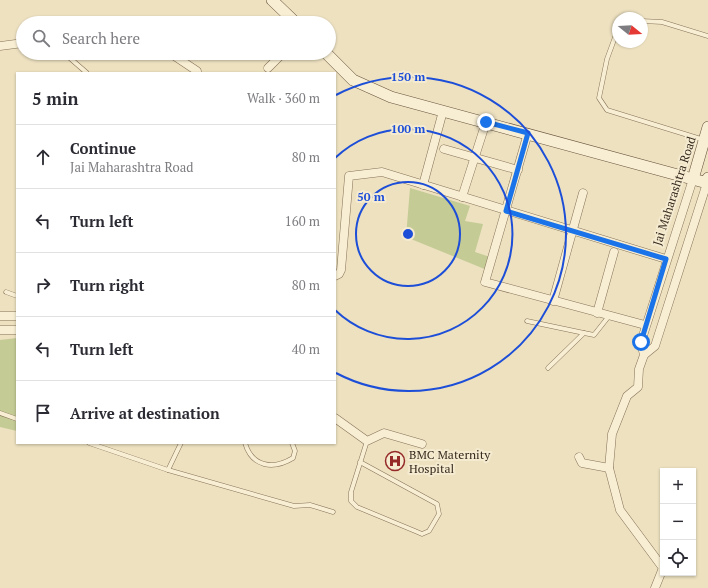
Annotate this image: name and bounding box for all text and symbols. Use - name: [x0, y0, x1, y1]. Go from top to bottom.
- north arrow: [612, 12, 648, 48]
- search box: [16, 16, 336, 60]
- icon: search: [30, 27, 52, 49]
- text: Search here: [62, 28, 140, 48]
- text: 150 m: [391, 69, 425, 84]
- text: 5 min: [32, 87, 79, 110]
- text: Walk · 360 m: [247, 89, 320, 107]
- route end: [477, 113, 495, 131]
- text: 100 m: [391, 121, 425, 136]
- street label: Jai Maharashtra Road: [649, 134, 699, 248]
- text: Continue: [70, 138, 136, 158]
- icon: ahead: [32, 146, 54, 168]
- text: 80 m: [292, 148, 320, 166]
- text: Jai Maharashtra Road: [70, 158, 193, 176]
- text: 50 m: [357, 189, 385, 204]
- icon: left: [32, 210, 54, 232]
- text: Turn left: [70, 211, 134, 231]
- text: 160 m: [285, 212, 320, 230]
- centre of rings: [401, 227, 415, 241]
- icon: right: [32, 274, 54, 296]
- text: Turn right: [70, 275, 145, 295]
- text: 80 m: [292, 276, 320, 294]
- route start: [632, 333, 650, 351]
- icon: left: [32, 338, 54, 360]
- text: Turn left: [70, 339, 134, 359]
- text: 40 m: [292, 340, 320, 358]
- icon: arrive: [32, 402, 54, 424]
- text: Arrive at destination: [70, 403, 220, 423]
- place label: BMC Maternity Hospital: [409, 447, 491, 476]
- hospital icon: BMC Maternity Hospital: [384, 450, 406, 472]
- map controls: [660, 468, 696, 576]
- button: +: [660, 468, 696, 504]
- button: −: [660, 504, 696, 540]
- button: locate: [660, 540, 696, 576]

